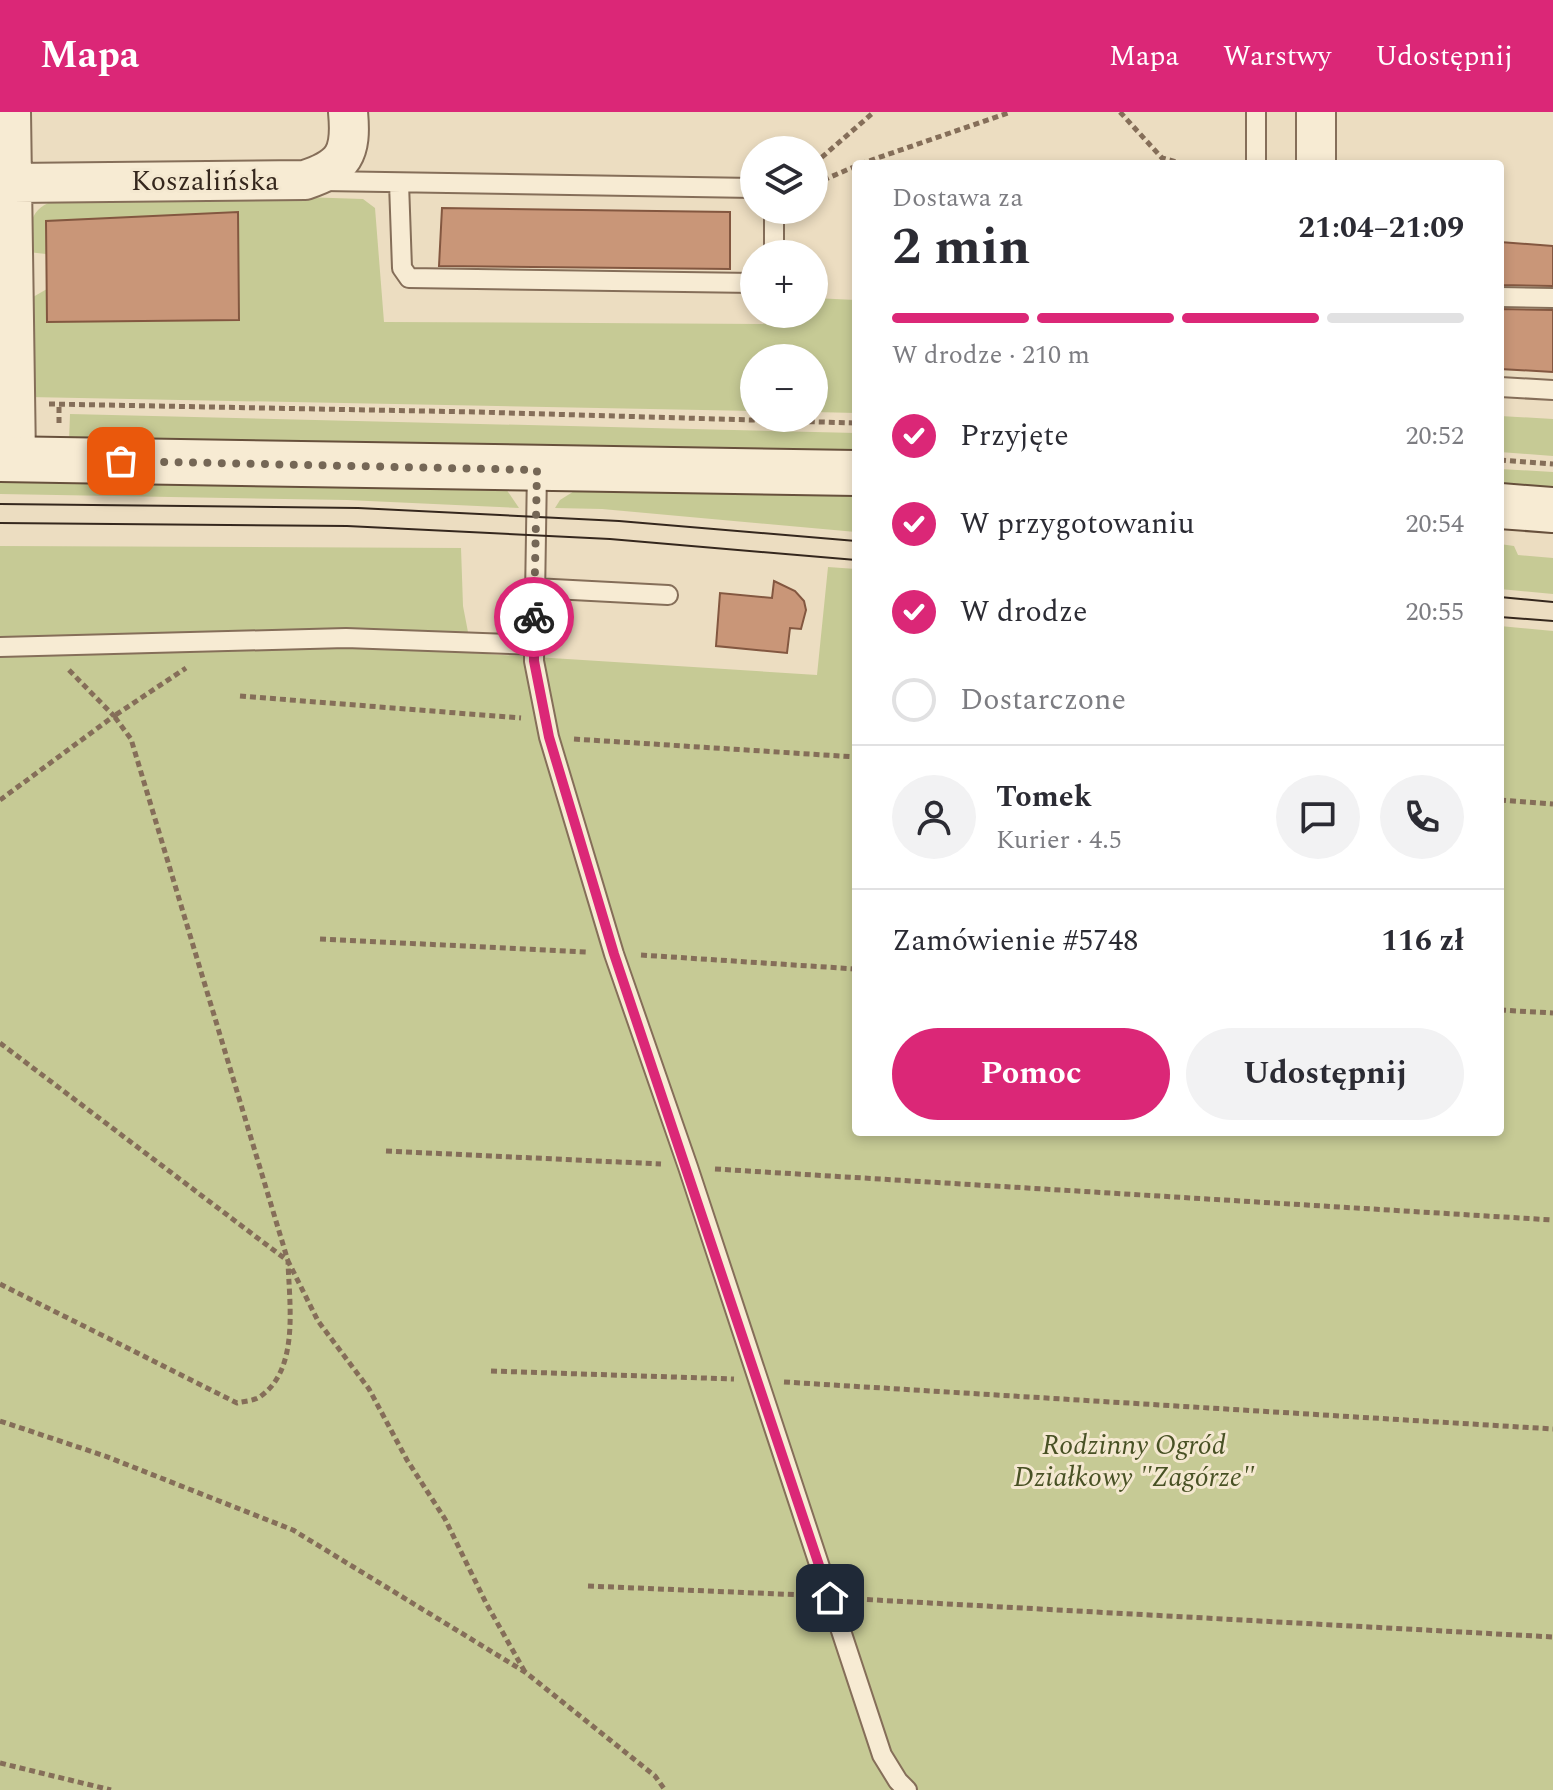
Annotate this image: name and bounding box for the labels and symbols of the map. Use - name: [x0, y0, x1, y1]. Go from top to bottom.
- street label: Koszalińska: [131, 160, 279, 203]
- pin: [87, 427, 155, 495]
- courier: [494, 577, 574, 657]
- park label: Rodzinny Ogród Działkowy "Zagórze": [1014, 1424, 1255, 1499]
- pin: [796, 1564, 864, 1632]

